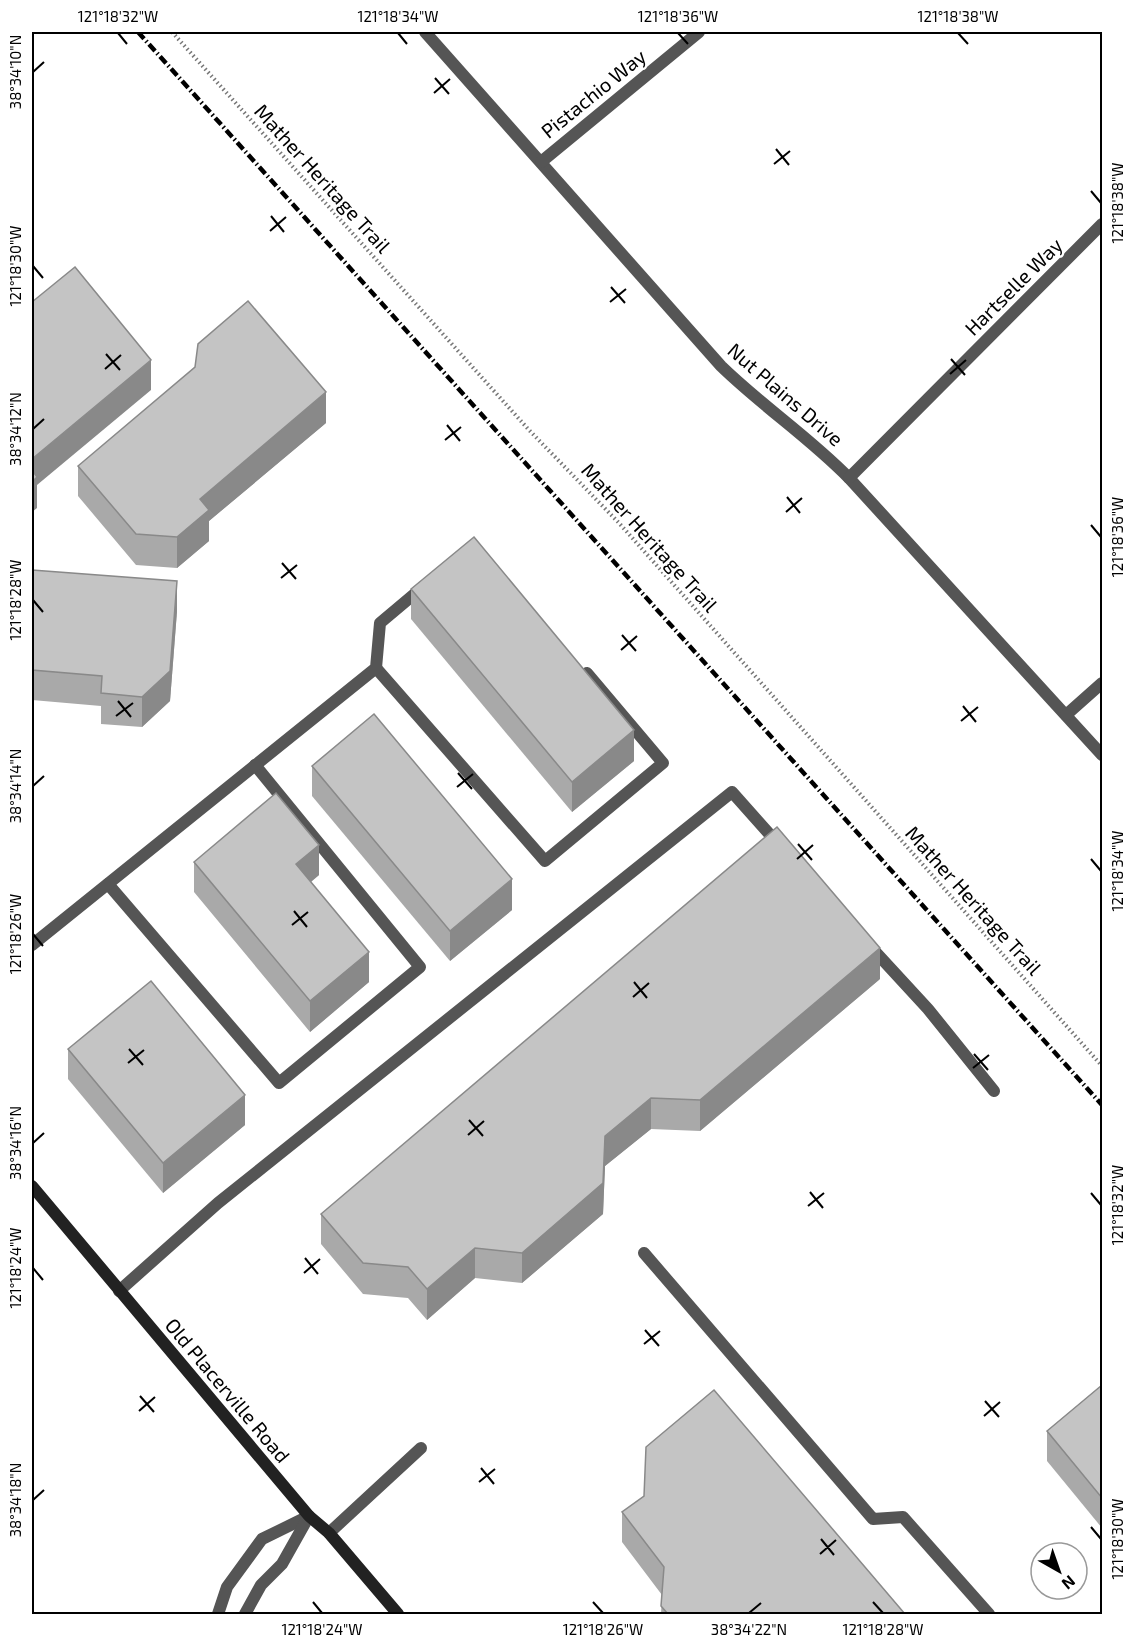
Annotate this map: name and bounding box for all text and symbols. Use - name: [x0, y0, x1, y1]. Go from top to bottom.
- text: 121°18'32"W: [78, 7, 158, 25]
- text: 121°18'34"W: [357, 7, 439, 25]
- text: 121°18'36"W: [638, 7, 718, 25]
- text: 121°18'38"W: [918, 7, 999, 25]
- text: 38°34'10"N: [6, 35, 24, 109]
- street label: Pistachio Way: [536, 43, 651, 143]
- street label: Mather Heritage Trail: [250, 99, 396, 257]
- text: 121°18'38"W: [1108, 163, 1126, 244]
- text: 121°18'30"W: [6, 226, 24, 306]
- street label: Hartselle Way: [959, 232, 1067, 340]
- street label: Nut Plains Drive: [723, 337, 849, 451]
- text: 38°34'12"N: [6, 392, 24, 466]
- street label: Mather Heritage Trail: [577, 458, 723, 616]
- text: 121°18'36"W: [1108, 497, 1126, 577]
- text: 121°18'28"W: [6, 559, 24, 641]
- text: 38°34'14"N: [6, 749, 24, 823]
- street label: Mather Heritage Trail: [901, 821, 1047, 979]
- text: 121°18'34"W: [1108, 830, 1126, 912]
- text: 121°18'26"W: [6, 894, 24, 974]
- text: 38°34'16"N: [6, 1106, 24, 1180]
- text: 121°18'32"W: [1108, 1165, 1126, 1245]
- text: 121°18'24"W: [6, 1227, 24, 1309]
- street label: Old Placerville Road: [161, 1313, 295, 1467]
- text: 38°34'18"N: [6, 1463, 24, 1537]
- text: 121°18'30"W: [1108, 1499, 1126, 1579]
- north arrow: [1029, 1541, 1089, 1601]
- text: N: [1058, 1572, 1079, 1594]
- text: 121°18'24"W: [281, 1620, 363, 1638]
- text: 121°18'26"W: [563, 1620, 643, 1638]
- text: 38°34'22"N: [711, 1620, 787, 1638]
- text: 121°18'28"W: [842, 1620, 924, 1638]

